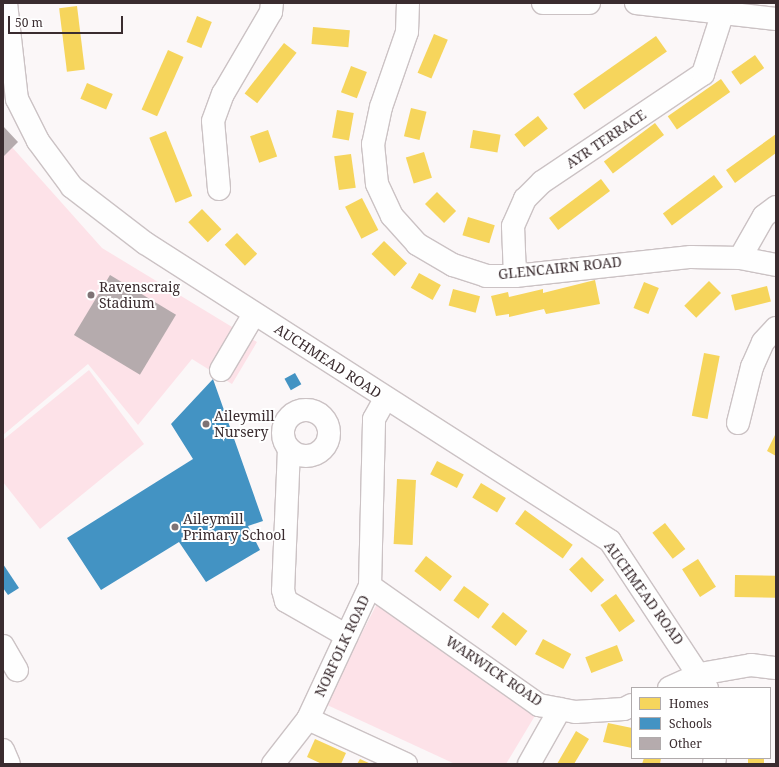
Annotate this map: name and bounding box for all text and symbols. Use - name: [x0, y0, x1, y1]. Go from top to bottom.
- scale bar: [10, 8, 125, 34]
- text: 50 m: [15, 14, 43, 31]
- street label: AYR TERRACE: [563, 106, 649, 172]
- street label: GLENCAIRN ROAD: [497, 253, 623, 283]
- place label: Ravenscraig Stadium: [99, 279, 180, 312]
- marker: Ravenscraig Stadium: [86, 290, 96, 300]
- street label: AUCHMEAD ROAD: [271, 320, 385, 402]
- place label: Aileymill Nursery: [214, 408, 274, 440]
- marker: Aileymill Nursery: [201, 419, 211, 429]
- place label: Aileymill Primary School: [183, 511, 286, 544]
- marker: Aileymill Primary School: [170, 522, 180, 532]
- street label: AUCHMEAD ROAD: [601, 538, 687, 648]
- street label: NORFOLK ROAD: [311, 593, 373, 699]
- street label: WARWICK ROAD: [442, 632, 546, 710]
- legend: [631, 687, 771, 759]
- text: Homes: [669, 695, 709, 712]
- text: Schools: [669, 715, 712, 732]
- text: Other: [669, 735, 702, 752]

